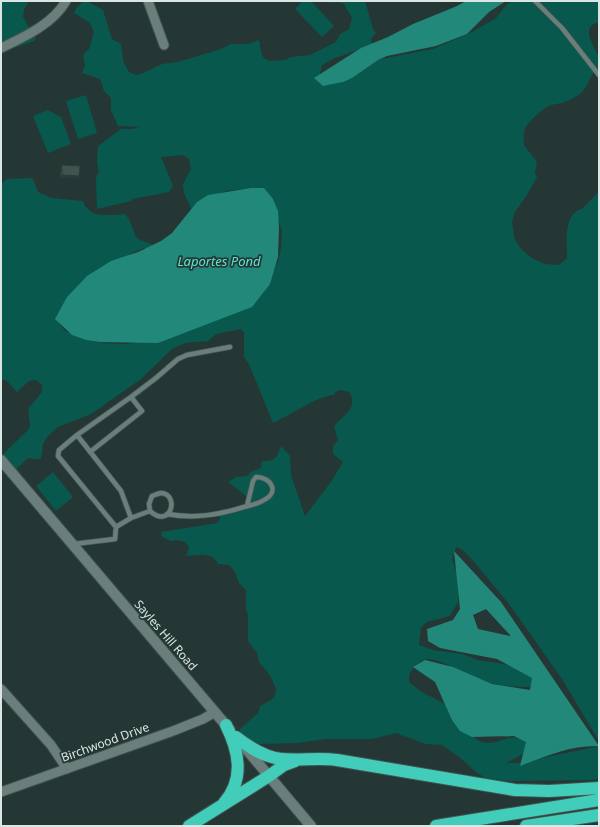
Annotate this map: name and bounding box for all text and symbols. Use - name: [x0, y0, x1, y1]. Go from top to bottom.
- water label: Laportes Pond: [177, 252, 261, 270]
- street label: Sayles Hill Road: [131, 596, 201, 674]
- street label: Birchwood Drive: [58, 718, 152, 766]

